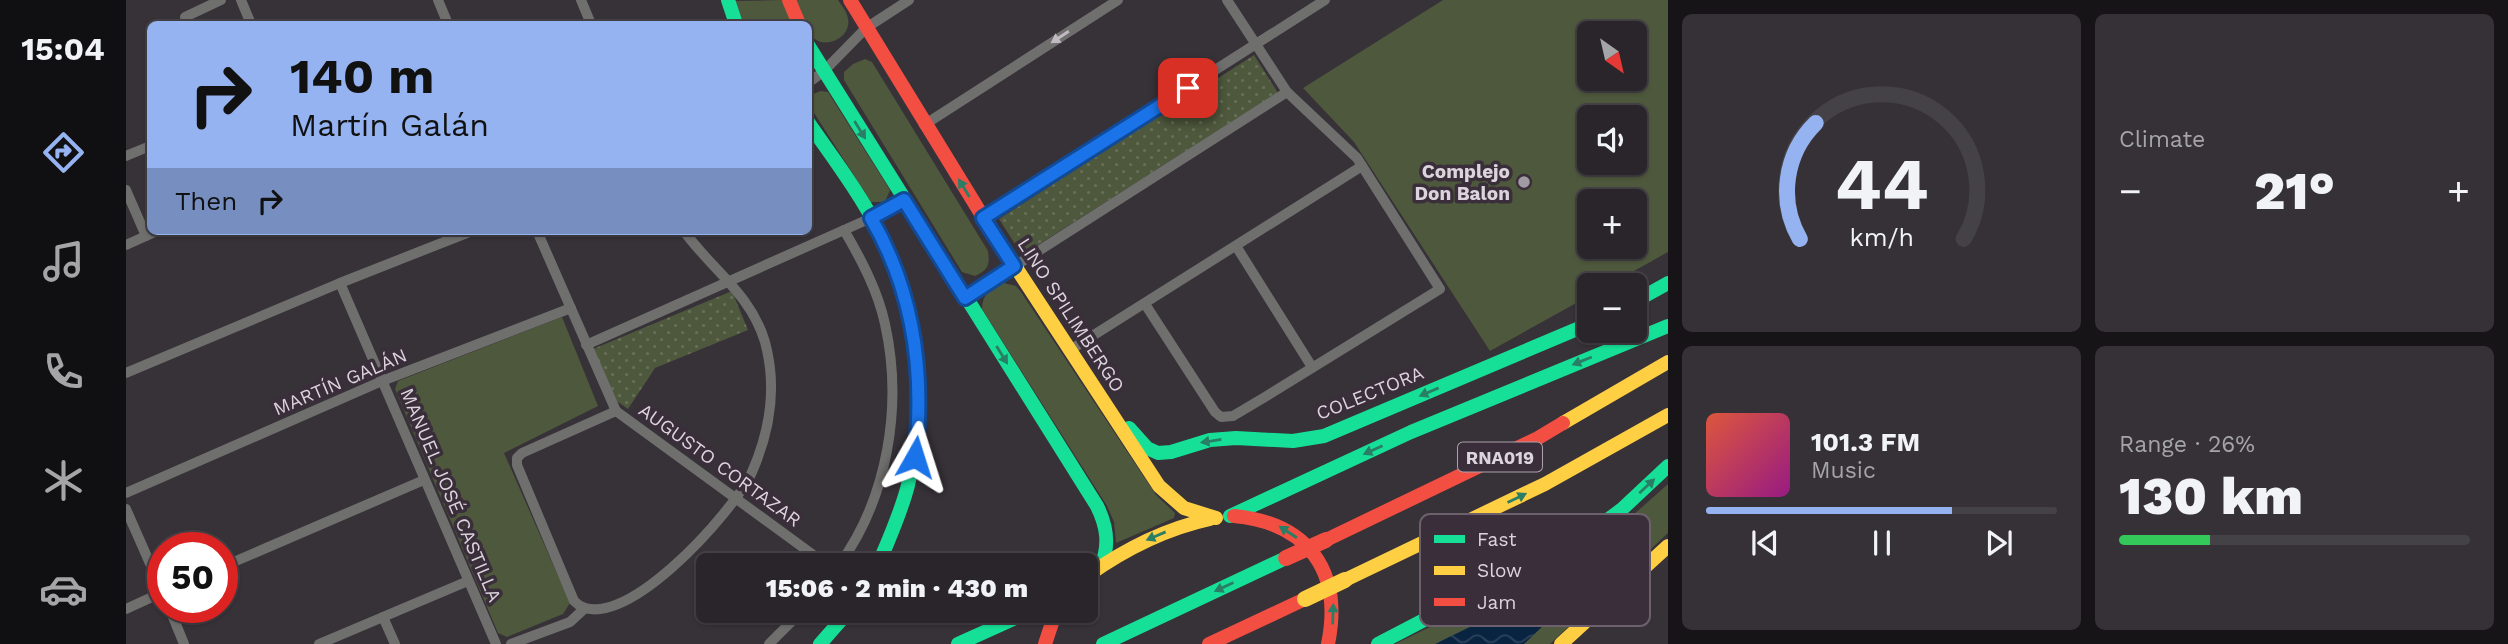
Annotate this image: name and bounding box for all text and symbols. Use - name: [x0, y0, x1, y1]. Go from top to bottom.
- north arrow: [1577, 21, 1647, 91]
- map controls: [1577, 21, 1647, 343]
- text: 15:04: [21, 30, 105, 68]
- one-way arrow: [1051, 30, 1069, 44]
- text: 140 m: [290, 47, 434, 105]
- icon: right: [175, 49, 266, 140]
- pin: [1158, 58, 1218, 118]
- icon: arrive: [1169, 69, 1207, 107]
- button: sound: [1577, 105, 1647, 175]
- text: Martín Galán: [290, 106, 489, 144]
- one-way arrow: [853, 120, 866, 140]
- text: Climate: [2119, 126, 2205, 153]
- icon: directions: [39, 128, 88, 177]
- text: 44: [1834, 141, 1929, 227]
- place label: Complejo Don Balon: [1414, 160, 1510, 205]
- text: 21°: [2254, 161, 2335, 222]
- text: −: [2119, 169, 2142, 213]
- text: +: [2447, 169, 2470, 213]
- marker: Complejo Don Balon: [1516, 174, 1532, 190]
- one-way arrow: [958, 179, 971, 198]
- icon: right: [251, 182, 289, 220]
- text: Then: [175, 186, 237, 216]
- button: +: [1577, 189, 1647, 259]
- text: km/h: [1849, 223, 1914, 252]
- street label: LINO SPILIMBERGO: [1013, 234, 1129, 396]
- icon: music: [39, 237, 88, 286]
- button: −: [1577, 273, 1647, 343]
- street label: MARTÍN GALÁN: [270, 344, 410, 420]
- one-way arrow: [995, 346, 1008, 365]
- icon: phone: [39, 347, 88, 396]
- one-way arrow: [1571, 356, 1592, 367]
- street label: COLECTORA: [1313, 361, 1428, 425]
- street label: MANUEL JOSÉ CASTILLA: [395, 385, 507, 606]
- one-way arrow: [1419, 386, 1439, 398]
- street label: AUGUSTO CORTAZAR: [634, 398, 806, 532]
- position arrow: [878, 420, 952, 494]
- text: 101.3 FM: [1811, 427, 1920, 457]
- text: Range · 26%: [2119, 431, 2255, 458]
- one-way arrow: [1200, 436, 1222, 447]
- road number: RNA019: [1458, 443, 1542, 472]
- one-way arrow: [1362, 445, 1383, 456]
- icon: climate: [39, 456, 88, 505]
- text: Music: [1811, 457, 1876, 484]
- text: 130 km: [2119, 466, 2303, 527]
- one-way arrow: [1638, 478, 1655, 494]
- one-way arrow: [1507, 492, 1527, 504]
- legend: [1420, 514, 1650, 626]
- icon: previous: [1746, 524, 1784, 562]
- icon: pause: [1863, 524, 1901, 562]
- icon: next: [1980, 524, 2018, 562]
- one-way arrow: [1278, 525, 1298, 538]
- text: Fast: [1477, 528, 1516, 551]
- one-way arrow: [1145, 531, 1166, 542]
- speed limit sign: 50: [147, 532, 238, 623]
- text: Slow: [1477, 559, 1522, 582]
- icon: car: [39, 565, 88, 614]
- text: 15:06 · 2 min · 430 m: [766, 573, 1028, 603]
- one-way arrow: [1214, 582, 1234, 593]
- text: Jam: [1477, 591, 1516, 614]
- one-way arrow: [1327, 603, 1338, 625]

